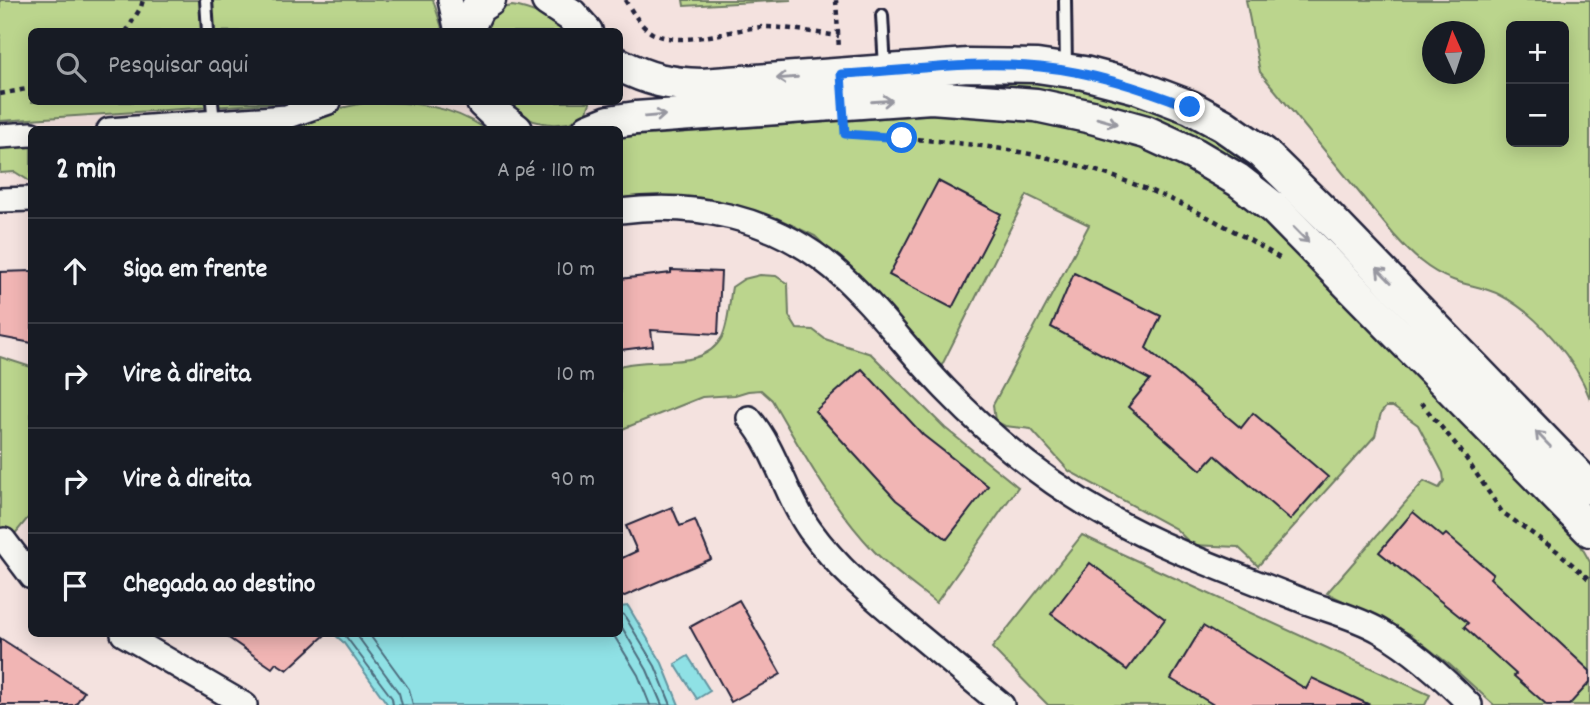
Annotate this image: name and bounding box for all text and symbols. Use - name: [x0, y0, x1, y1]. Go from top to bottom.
- north arrow: [1422, 21, 1485, 84]
- map controls: [1506, 21, 1569, 147]
- button: +: [1506, 21, 1569, 84]
- search box: [28, 28, 623, 105]
- icon: search: [52, 48, 90, 86]
- text: Pesquisar aqui: [108, 48, 248, 85]
- one-way arrow: [776, 72, 798, 85]
- button: −: [1506, 84, 1569, 147]
- route end: [1174, 91, 1205, 122]
- one-way arrow: [870, 94, 893, 107]
- one-way arrow: [643, 109, 666, 122]
- one-way arrow: [1096, 116, 1118, 129]
- route start: [886, 122, 917, 153]
- text: 2 min: [56, 150, 116, 193]
- text: A pé · 110 m: [497, 155, 595, 188]
- one-way arrow: [1292, 226, 1309, 243]
- icon: ahead: [56, 252, 94, 290]
- text: Siga em frente: [123, 252, 267, 289]
- text: 10 m: [556, 254, 595, 287]
- one-way arrow: [1376, 267, 1393, 284]
- icon: right: [56, 357, 94, 395]
- text: Vire à direita: [123, 357, 251, 394]
- text: 10 m: [556, 359, 595, 392]
- one-way arrow: [1534, 430, 1551, 447]
- icon: right: [56, 462, 94, 500]
- text: Vire à direita: [123, 462, 251, 499]
- text: 90 m: [551, 464, 595, 497]
- icon: arrive: [56, 567, 94, 605]
- text: Chegada ao destino: [123, 567, 315, 604]

